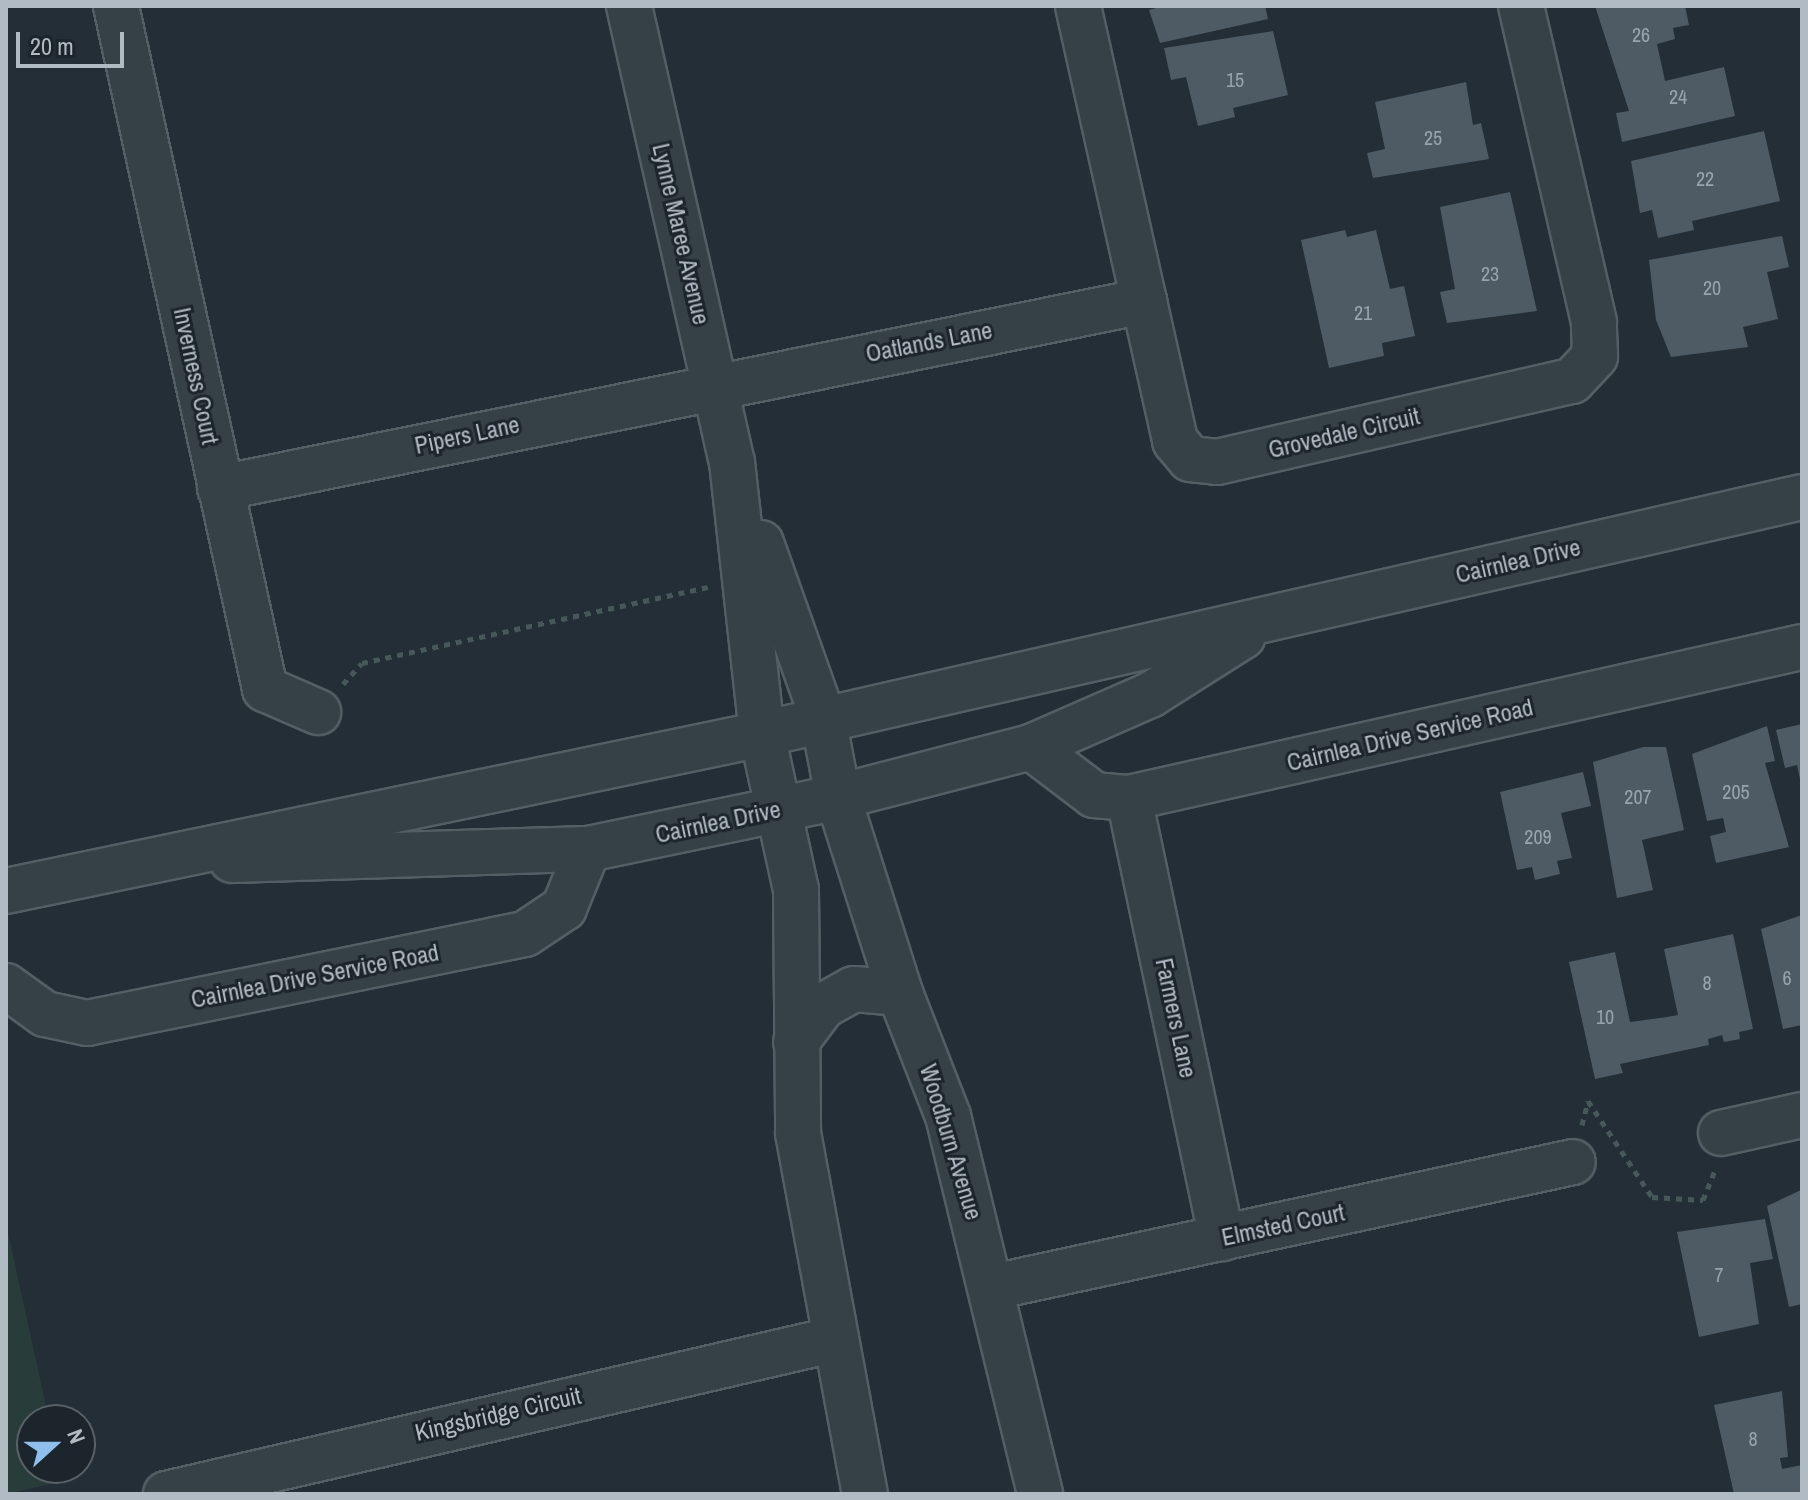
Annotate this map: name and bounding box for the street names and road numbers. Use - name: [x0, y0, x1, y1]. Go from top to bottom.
- street label: Lynne Maree Avenue: [646, 140, 716, 328]
- street label: Inverness Court: [167, 305, 225, 447]
- street label: Oatlands Lane: [863, 316, 995, 368]
- street label: Grovedale Circuit: [1266, 402, 1422, 464]
- street label: Pipers Lane: [412, 410, 522, 460]
- street label: Cairnlea Drive: [1453, 533, 1583, 589]
- street label: Cairnlea Drive Service Road: [1284, 693, 1536, 777]
- street label: Cairnlea Drive: [653, 795, 783, 849]
- street label: Cairnlea Drive Service Road: [189, 938, 441, 1014]
- street label: Farmers Lane: [1149, 956, 1203, 1080]
- street label: Woodburn Avenue: [913, 1060, 989, 1224]
- street label: Elmsted Court: [1219, 1198, 1347, 1252]
- street label: Kingsbridge Circuit: [412, 1381, 584, 1447]

